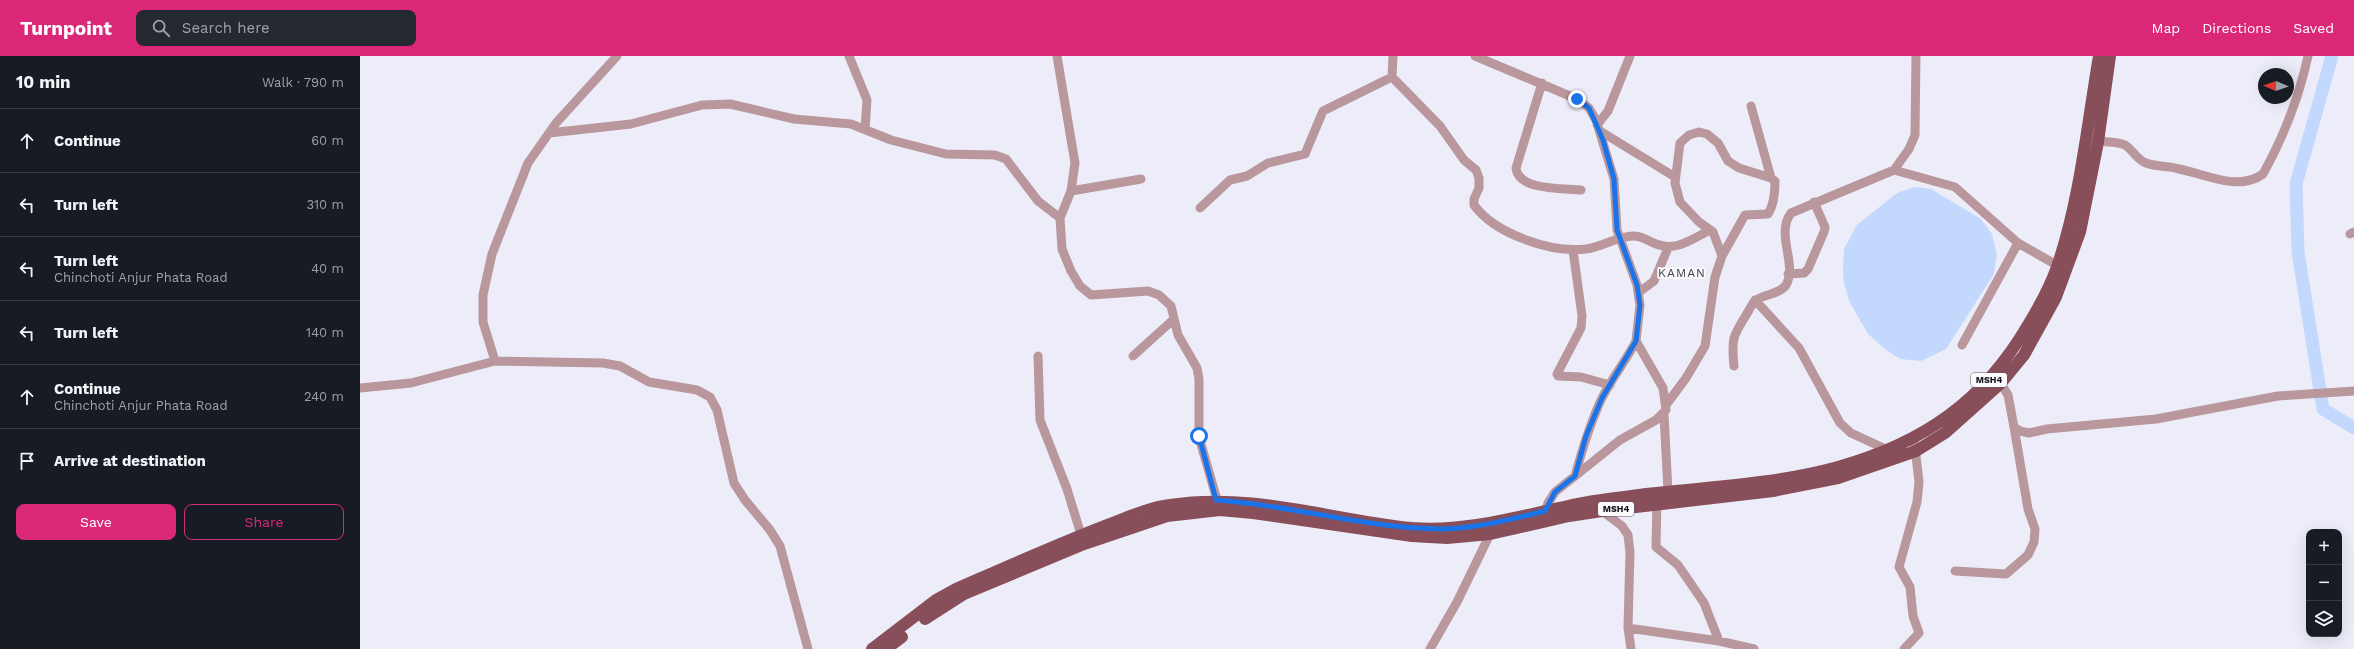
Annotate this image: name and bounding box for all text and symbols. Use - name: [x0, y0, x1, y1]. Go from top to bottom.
- search box: [136, 10, 416, 46]
- text: Turnpoint: [20, 17, 112, 40]
- icon: search: [150, 17, 172, 39]
- text: Search here: [182, 19, 270, 37]
- text: Map: [2152, 20, 2180, 36]
- text: Directions: [2202, 20, 2271, 36]
- text: Saved: [2293, 20, 2334, 36]
- north arrow: [2258, 68, 2294, 104]
- text: 10 min: [16, 72, 71, 92]
- text: Walk · 790 m: [262, 75, 344, 90]
- route end: [1568, 90, 1586, 108]
- icon: ahead: [16, 130, 38, 152]
- text: Continue: [54, 132, 121, 150]
- text: 60 m: [311, 133, 344, 148]
- icon: left: [16, 194, 38, 216]
- text: Turn left: [54, 196, 118, 214]
- text: 310 m: [306, 197, 344, 212]
- text: Turn left: [54, 252, 118, 270]
- icon: left: [16, 258, 38, 280]
- text: 40 m: [311, 261, 344, 276]
- district label: KAMAN: [1658, 266, 1706, 280]
- text: Chinchoti Anjur Phata Road: [54, 270, 228, 285]
- icon: left: [16, 322, 38, 344]
- text: Turn left: [54, 324, 118, 342]
- text: 140 m: [306, 325, 344, 340]
- road number: MSH4: [1971, 373, 2007, 387]
- text: Continue: [54, 380, 121, 398]
- icon: ahead: [16, 386, 38, 408]
- text: 240 m: [304, 389, 344, 404]
- text: Chinchoti Anjur Phata Road: [54, 398, 228, 413]
- route start: [1190, 427, 1208, 445]
- icon: arrive: [16, 450, 38, 472]
- text: Arrive at destination: [54, 452, 206, 470]
- road number: MSH4: [1598, 502, 1634, 516]
- button: Save: [16, 504, 176, 540]
- button: Share: [184, 504, 344, 540]
- map controls: [2306, 529, 2342, 637]
- button: +: [2306, 529, 2342, 565]
- button: −: [2306, 565, 2342, 601]
- button: layers: [2306, 601, 2342, 637]

